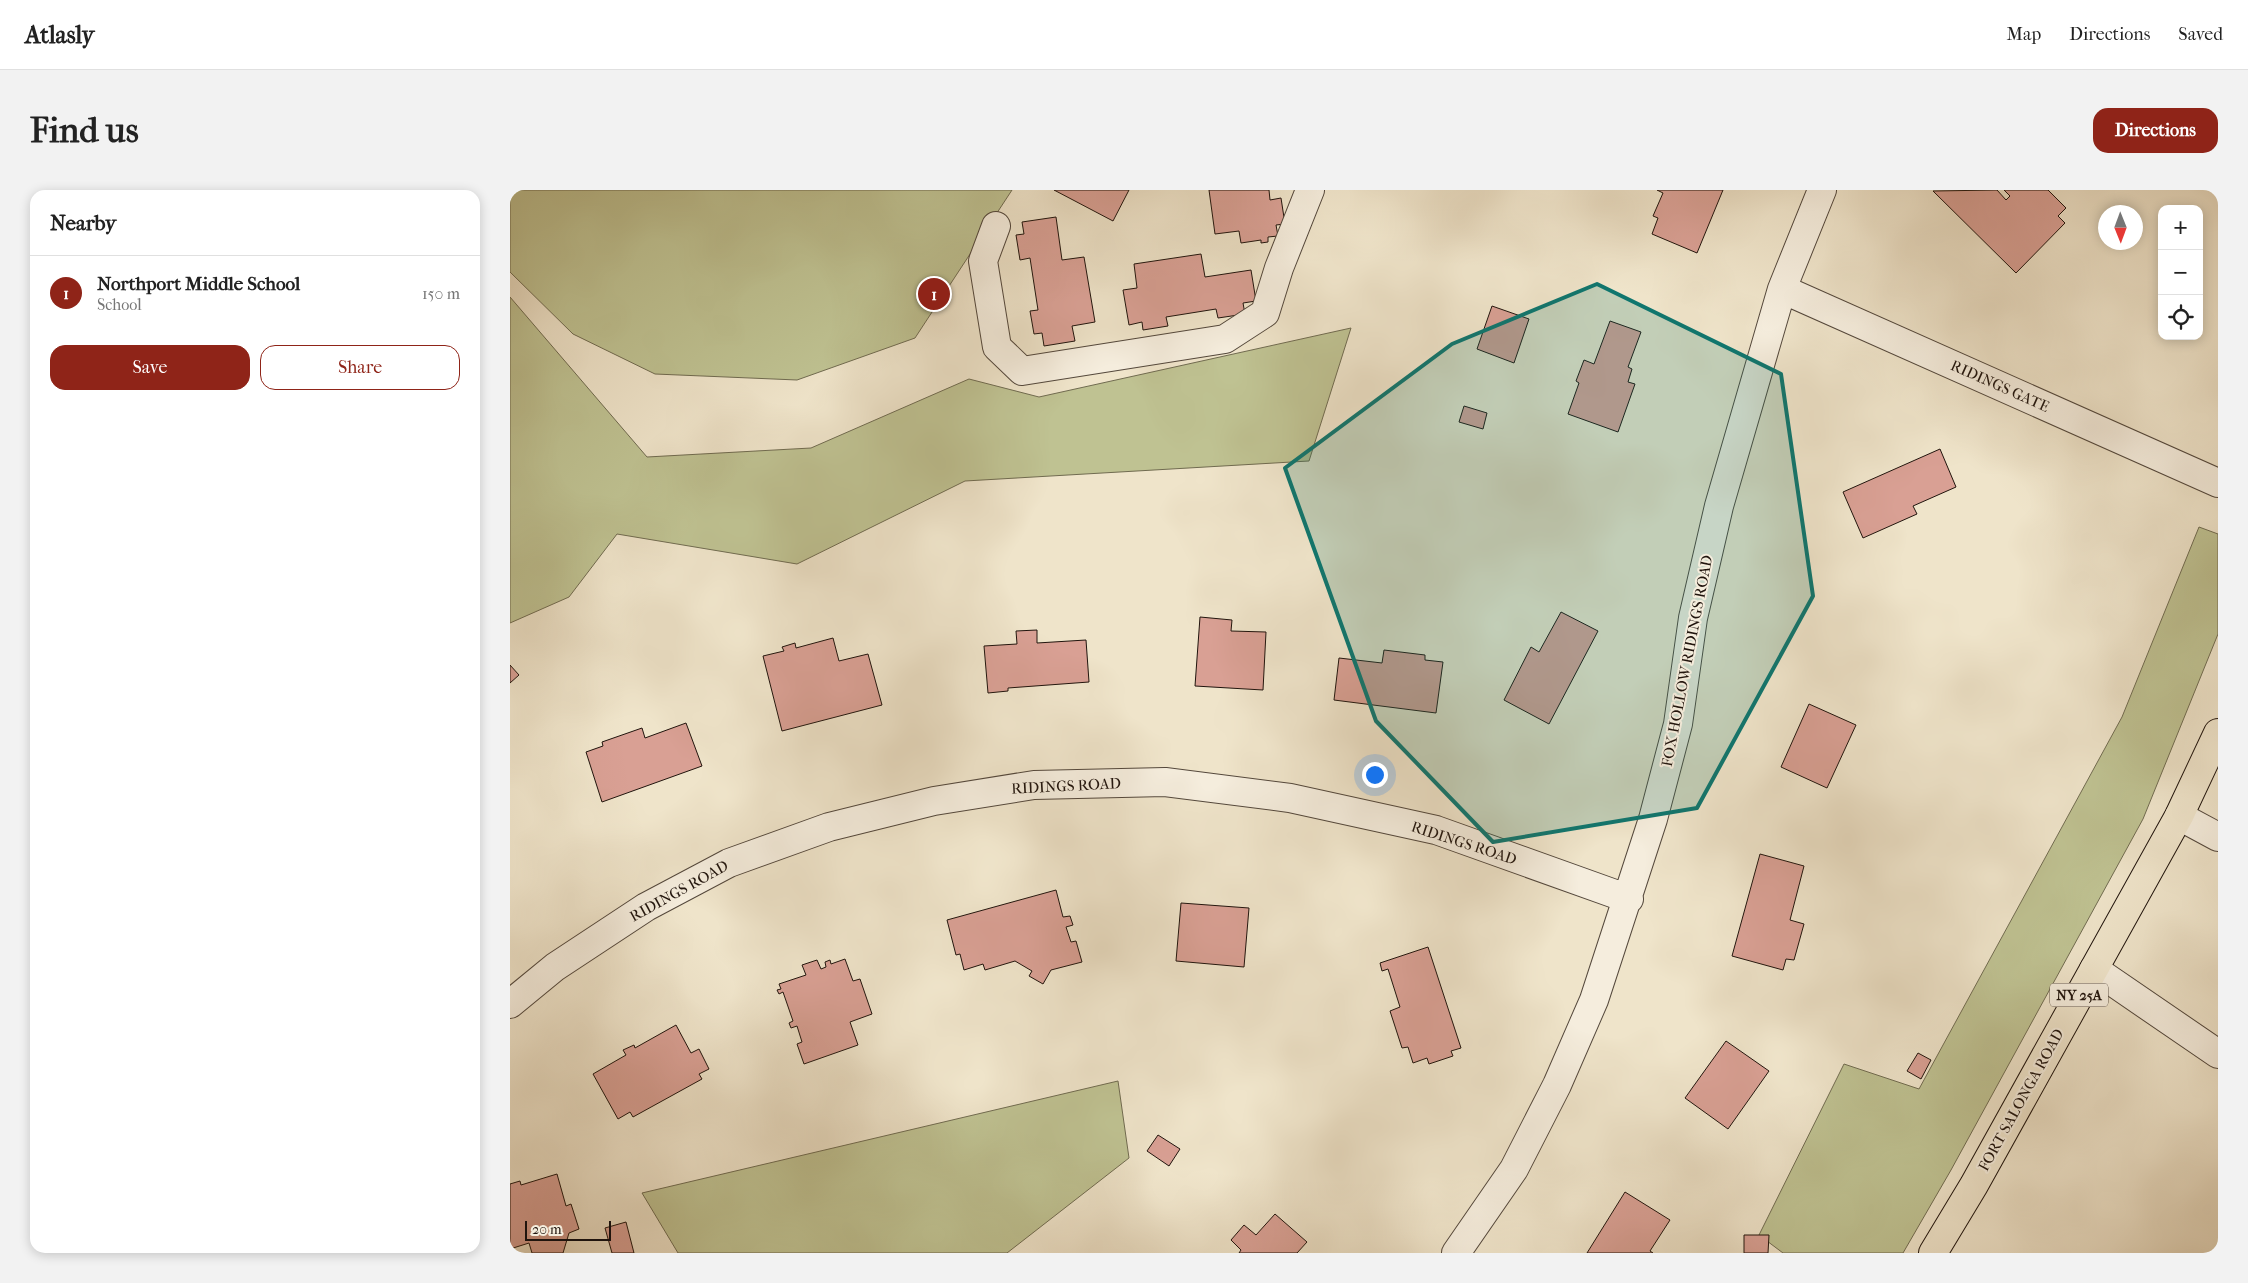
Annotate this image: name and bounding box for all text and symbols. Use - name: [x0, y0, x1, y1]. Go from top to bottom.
- text: Atlasly: [25, 21, 94, 49]
- text: Map: [2007, 24, 2041, 45]
- text: Directions: [2069, 24, 2150, 45]
- text: Saved: [2178, 24, 2223, 45]
- button: Directions: [2093, 108, 2218, 153]
- text: Find us: [30, 110, 139, 151]
- north arrow: [2098, 205, 2143, 250]
- map controls: [2158, 205, 2203, 340]
- button: +: [2158, 205, 2203, 250]
- text: Nearby: [50, 211, 116, 235]
- button: −: [2158, 250, 2203, 295]
- text: Northport Middle School: [97, 273, 300, 295]
- pin: 1: [918, 275, 950, 313]
- text: 1: [63, 284, 69, 303]
- text: 150 m: [422, 284, 460, 303]
- text: School: [97, 295, 142, 314]
- button: locate: [2158, 295, 2203, 340]
- button: Save: [50, 345, 250, 390]
- button: Share: [260, 345, 460, 390]
- street label: RIDINGS GATE: [1948, 356, 2052, 416]
- street label: FOX HOLLOW RIDINGS ROAD: [1658, 554, 1716, 768]
- your location: [1362, 762, 1388, 788]
- street label: RIDINGS ROAD: [1011, 774, 1121, 798]
- street label: RIDINGS ROAD: [1409, 817, 1519, 869]
- street label: RIDINGS ROAD: [627, 856, 731, 926]
- road number: NY 25A: [2050, 984, 2108, 1006]
- street label: FORT SALONGA ROAD: [1974, 1026, 2068, 1174]
- scale bar: [525, 1218, 611, 1241]
- text: 20 m: [532, 1221, 562, 1238]

